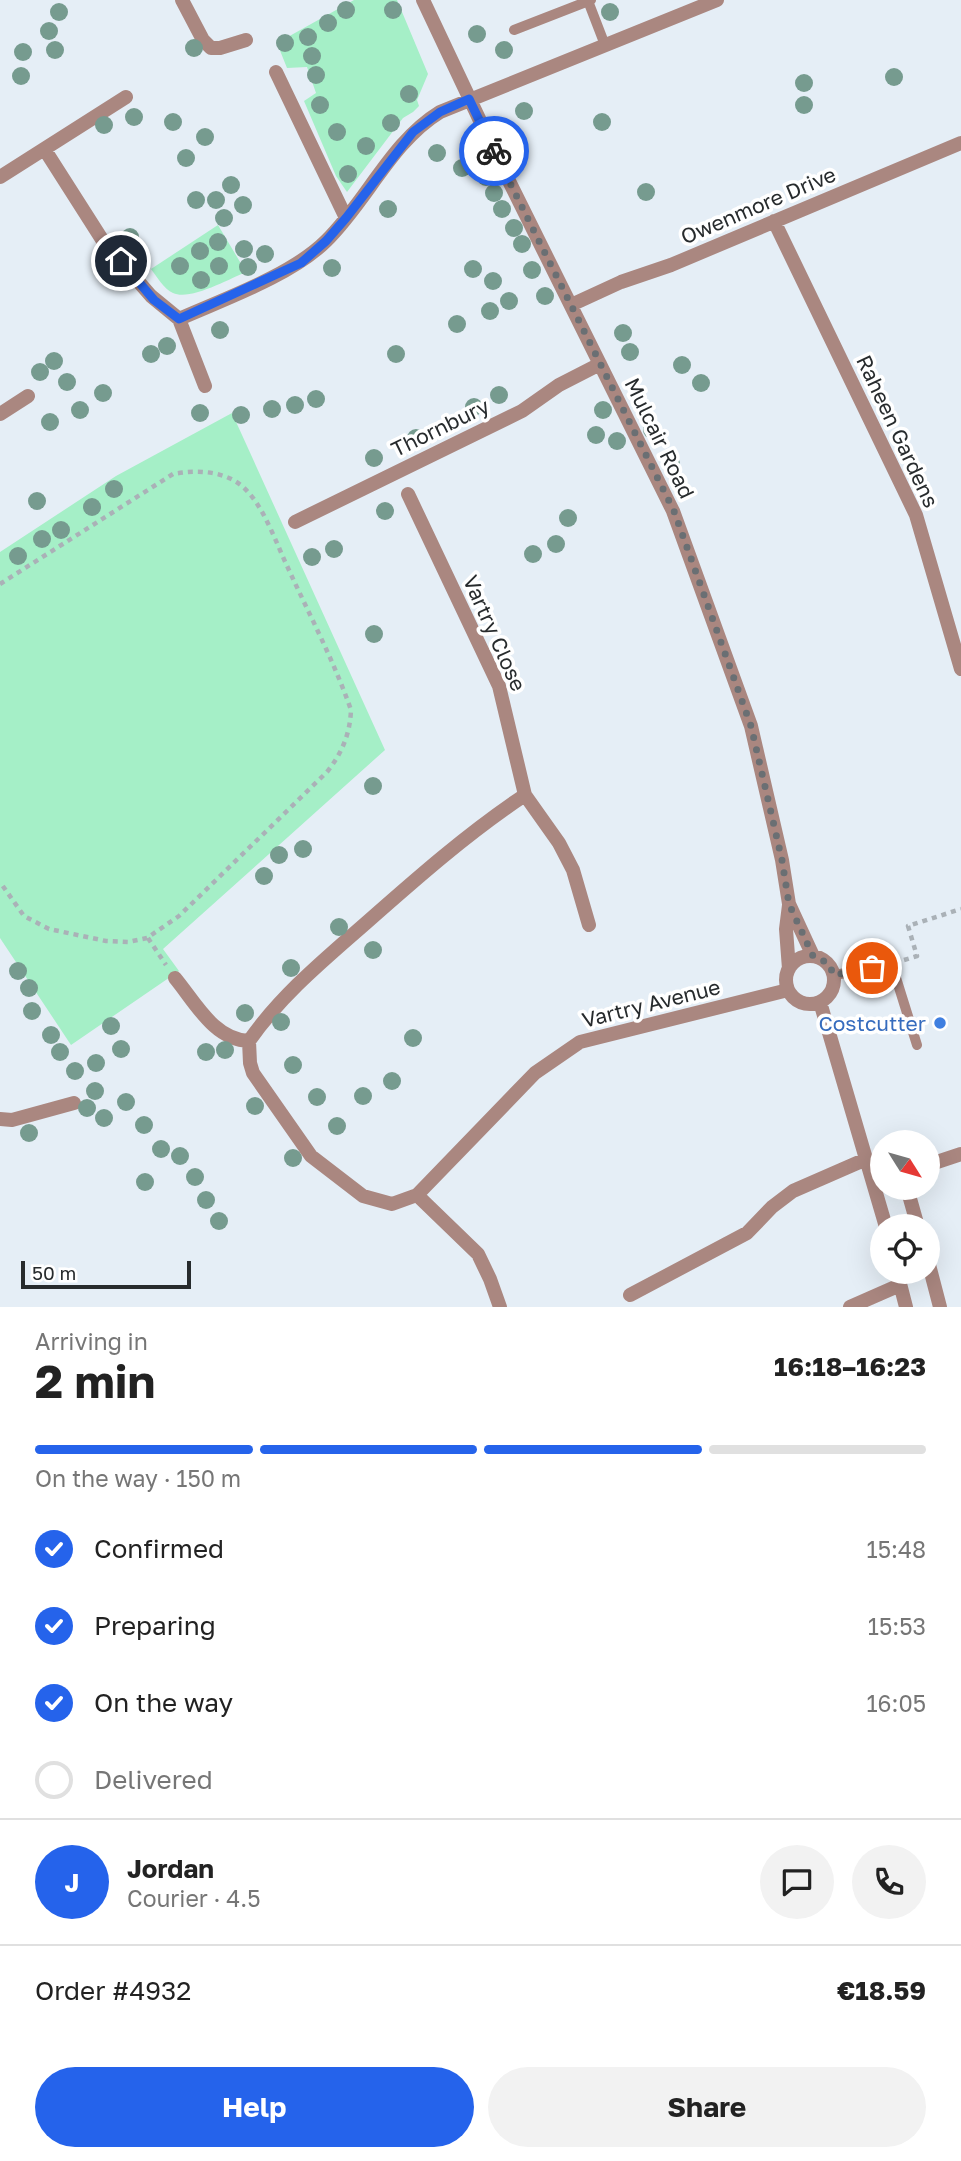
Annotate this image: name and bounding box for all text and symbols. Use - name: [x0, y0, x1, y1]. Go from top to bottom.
- courier: [459, 116, 529, 186]
- icon: bike: [475, 132, 513, 170]
- street label: Owenmore Drive: [676, 161, 840, 249]
- pin: [91, 231, 151, 291]
- icon: home: [102, 242, 140, 280]
- street label: Raheen Gardens: [851, 351, 945, 511]
- street label: Mulcair Road: [620, 373, 700, 503]
- street label: Thornbury: [387, 392, 493, 462]
- street label: Vartry Close: [458, 571, 532, 695]
- pin: [842, 938, 902, 998]
- icon: bag: [853, 949, 891, 987]
- street label: Vartry Avenue: [579, 973, 723, 1033]
- place label: Costcutter: [818, 1010, 926, 1036]
- marker: Costcutter: [932, 1015, 948, 1031]
- north arrow: [870, 1130, 940, 1200]
- map controls: [870, 1130, 940, 1284]
- button: locate: [870, 1214, 940, 1284]
- scale bar: [21, 1258, 191, 1290]
- text: 50 m: [32, 1261, 76, 1284]
- text: Arriving in: [35, 1327, 148, 1355]
- text: 16:18–16:23: [774, 1351, 926, 1382]
- text: 2 min: [35, 1353, 155, 1408]
- text: On the way · 150 m: [35, 1464, 241, 1492]
- icon: check: [35, 1530, 73, 1568]
- text: Confirmed: [94, 1533, 224, 1564]
- text: 15:48: [867, 1535, 926, 1563]
- icon: check: [35, 1607, 73, 1645]
- text: Preparing: [94, 1610, 216, 1641]
- text: 15:53: [868, 1612, 926, 1640]
- icon: check: [35, 1684, 73, 1722]
- text: On the way: [94, 1687, 233, 1718]
- text: 16:05: [866, 1689, 926, 1717]
- text: Delivered: [94, 1764, 213, 1795]
- button: chat: [760, 1845, 834, 1919]
- button: phone: [852, 1845, 926, 1919]
- text: Jordan: [127, 1853, 214, 1884]
- text: J: [65, 1867, 79, 1898]
- text: Courier · 4.5: [127, 1884, 260, 1912]
- text: Order #4932: [35, 1975, 191, 2006]
- text: €18.59: [837, 1975, 926, 2006]
- button: Help: [35, 2067, 474, 2147]
- button: Share: [488, 2067, 926, 2147]

